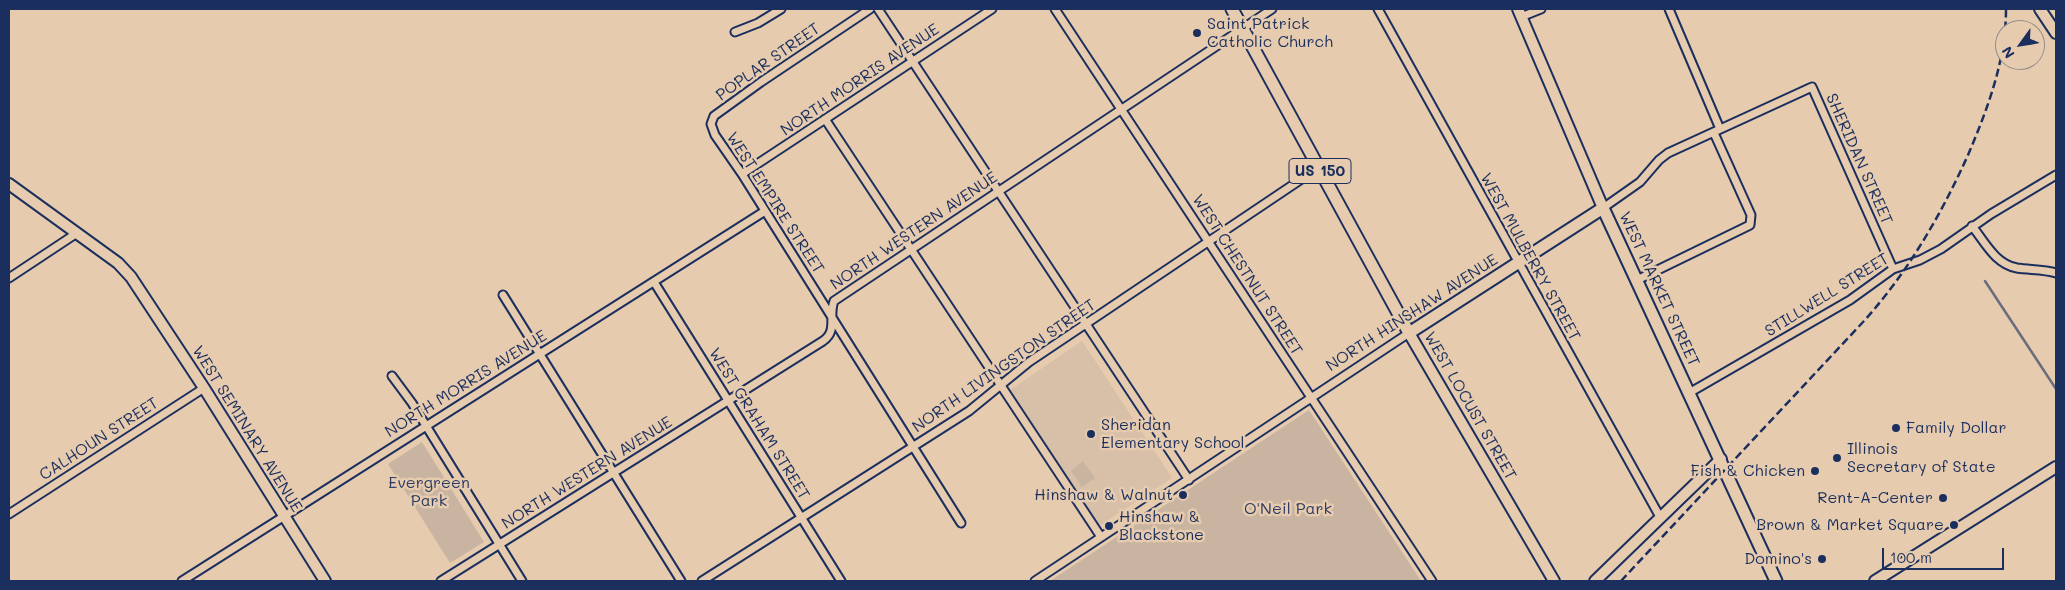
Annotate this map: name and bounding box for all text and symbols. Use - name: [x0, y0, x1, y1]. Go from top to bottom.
- place label: Saint Patrick Catholic Church: [1207, 14, 1333, 52]
- street label: POPLAR STREET: [712, 19, 824, 105]
- street label: NORTH MORRIS AVENUE: [777, 20, 943, 140]
- north arrow: [1995, 20, 2045, 70]
- marker: Saint Patrick Catholic Church: [1191, 27, 1203, 39]
- text: N: [1997, 43, 2019, 62]
- street label: SHERIDAN STREET: [1822, 91, 1896, 227]
- street label: WEST EMPIRE STREET: [722, 129, 828, 277]
- road number: US 150: [1289, 158, 1351, 184]
- street label: NORTH WESTERN AVENUE: [827, 168, 1001, 294]
- street label: WEST MULBERRY STREET: [1476, 170, 1584, 344]
- street label: WEST CHESTNUT STREET: [1188, 191, 1306, 359]
- street label: WEST MARKET STREET: [1615, 209, 1703, 369]
- street label: STILLWELL STREET: [1762, 249, 1892, 341]
- street label: NORTH HINSHAW AVENUE: [1323, 250, 1501, 376]
- street label: NORTH LIVINGSTON STREET: [909, 295, 1099, 437]
- street label: NORTH MORRIS AVENUE: [382, 326, 550, 442]
- street label: WEST LOCUST STREET: [1420, 328, 1520, 484]
- street label: WEST SEMINARY AVENUE: [188, 342, 306, 516]
- street label: WEST GRAHAM STREET: [704, 345, 814, 503]
- street label: CALHOUN STREET: [36, 393, 162, 485]
- street label: NORTH WESTERN AVENUE: [498, 413, 676, 533]
- place label: Sheridan Elementary School: [1101, 415, 1245, 453]
- place label: Family Dollar: [1906, 418, 2007, 438]
- marker: Family Dollar: [1890, 422, 1902, 434]
- marker: Sheridan Elementary School: [1085, 428, 1097, 440]
- place label: Illinois Secretary of State: [1847, 439, 1996, 477]
- marker: Illinois Secretary of State: [1831, 452, 1843, 464]
- place label: Fish & Chicken: [1691, 461, 1805, 481]
- marker: Fish & Chicken: [1809, 465, 1821, 477]
- park label: Evergreen Park: [388, 473, 470, 511]
- place label: Hinshaw & Walnut: [1034, 485, 1173, 505]
- place label: Rent-A-Center: [1817, 488, 1933, 508]
- marker: Hinshaw & Walnut: [1177, 489, 1189, 501]
- marker: Rent-A-Center: [1937, 492, 1949, 504]
- park label: O'Neil Park: [1244, 499, 1332, 519]
- place label: Hinshaw & Blackstone: [1119, 507, 1204, 545]
- place label: Brown & Market Square: [1756, 515, 1944, 535]
- marker: Brown & Market Square: [1948, 519, 1960, 531]
- marker: Hinshaw & Blackstone: [1103, 520, 1115, 532]
- scale bar: [1885, 538, 2008, 570]
- text: 100 m: [1890, 547, 1932, 567]
- place label: Domino's: [1744, 549, 1812, 569]
- marker: Domino's: [1816, 553, 1828, 565]

